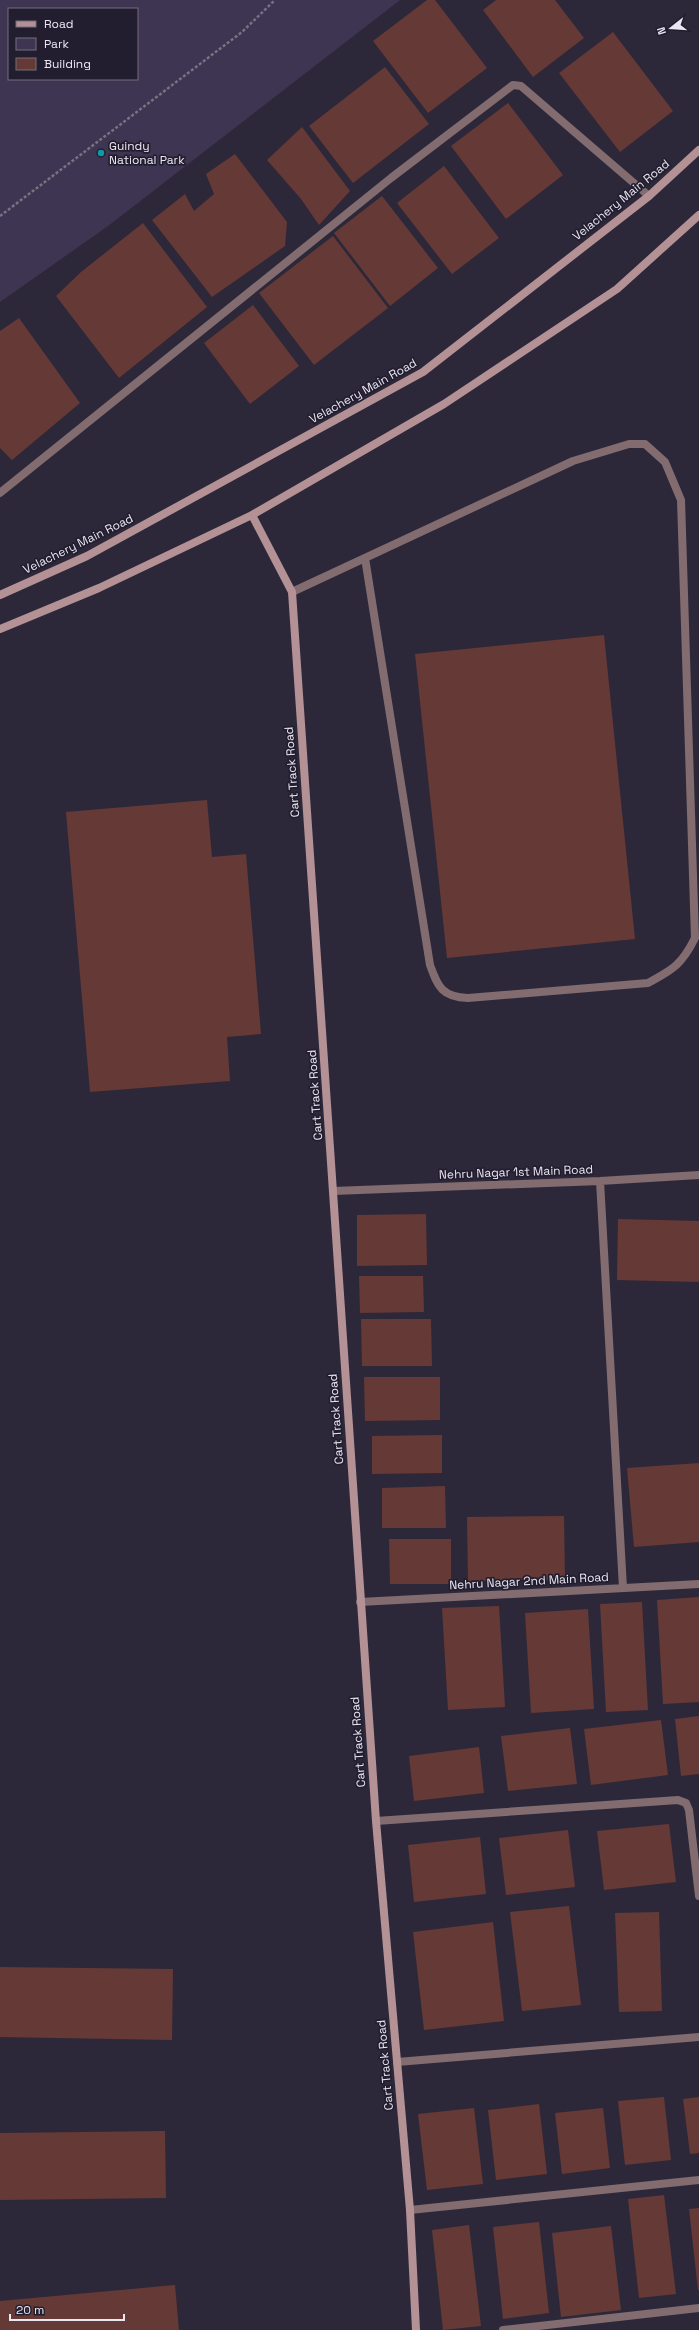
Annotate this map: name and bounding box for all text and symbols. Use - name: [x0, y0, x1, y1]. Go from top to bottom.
- legend: [8, 8, 138, 80]
- north arrow: [651, 8, 691, 48]
- text: Road: [44, 16, 73, 32]
- text: N: [654, 25, 669, 36]
- text: Park: [44, 36, 69, 52]
- text: Building: [44, 56, 91, 72]
- place label: Guindy National Park: [109, 138, 185, 168]
- marker: Guindy National Park: [96, 148, 106, 158]
- street label: Velachery Main Road: [569, 156, 673, 244]
- street label: Velachery Main Road: [306, 355, 420, 427]
- street label: Velachery Main Road: [20, 510, 136, 578]
- street label: Cart Track Road: [281, 726, 303, 818]
- street label: Cart Track Road: [304, 1049, 326, 1141]
- street label: Nehru Nagar 1st Main Road: [439, 1161, 593, 1183]
- street label: Cart Track Road: [325, 1373, 347, 1465]
- street label: Nehru Nagar 2nd Main Road: [449, 1569, 609, 1593]
- street label: Cart Track Road: [347, 1696, 369, 1788]
- street label: Cart Track Road: [373, 2019, 397, 2111]
- scale bar: [10, 2296, 124, 2322]
- text: 20 m: [16, 2302, 44, 2318]

